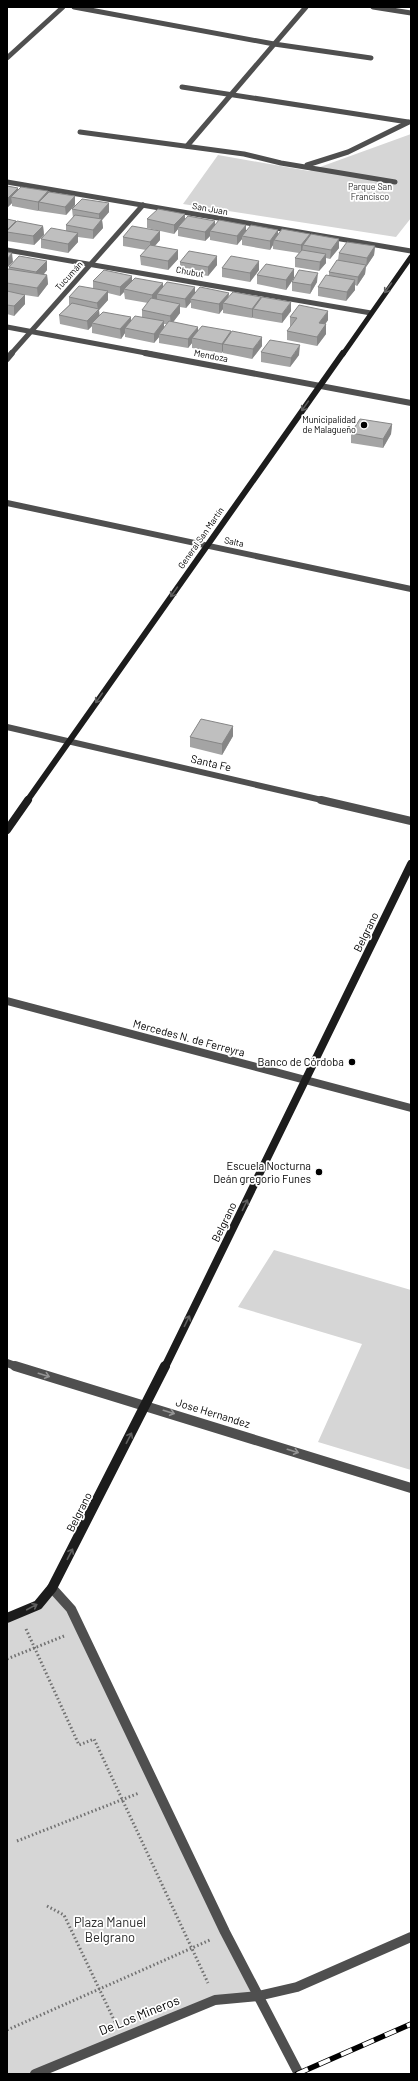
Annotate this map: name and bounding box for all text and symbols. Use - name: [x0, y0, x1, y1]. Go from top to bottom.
- park label: Parque San Francisco: [348, 181, 392, 202]
- street label: San Juan: [191, 200, 229, 217]
- street label: Tucumán: [53, 259, 85, 293]
- street label: Chubut: [175, 264, 205, 279]
- one-way arrow: [384, 283, 392, 294]
- street label: Mendoza: [193, 347, 229, 364]
- one-way arrow: [301, 400, 309, 411]
- place label: Municipalidad de Malagueño: [302, 414, 356, 435]
- marker: Municipalidad de Malagueño: [359, 420, 369, 430]
- street label: General San Martín: [175, 505, 226, 571]
- street label: Salta: [223, 534, 245, 549]
- one-way arrow: [170, 587, 178, 598]
- one-way arrow: [95, 693, 103, 704]
- street label: Santa Fe: [189, 752, 233, 774]
- street label: Belgrano: [350, 910, 381, 954]
- street label: Mercedes N. de Ferreyra: [132, 1016, 246, 1059]
- place label: Banco de Córdoba: [258, 1055, 344, 1068]
- marker: Banco de Córdoba: [347, 1057, 357, 1067]
- place label: Escuela Nocturna Deán gregorio Funes: [213, 1159, 311, 1185]
- marker: Escuela Nocturna Deán gregorio Funes: [314, 1167, 324, 1177]
- one-way arrow: [241, 1199, 249, 1211]
- street label: Belgrano: [208, 1200, 239, 1244]
- one-way arrow: [184, 1316, 191, 1328]
- one-way arrow: [38, 1372, 51, 1379]
- street label: Jose Hernandez: [174, 1395, 252, 1430]
- one-way arrow: [162, 1409, 175, 1416]
- one-way arrow: [126, 1432, 133, 1444]
- one-way arrow: [286, 1448, 299, 1455]
- street label: Belgrano: [63, 1490, 94, 1534]
- one-way arrow: [67, 1548, 74, 1560]
- one-way arrow: [26, 1603, 38, 1611]
- park label: Plaza Manuel Belgrano: [74, 1914, 146, 1945]
- street label: De Los Mineros: [96, 1992, 182, 2038]

